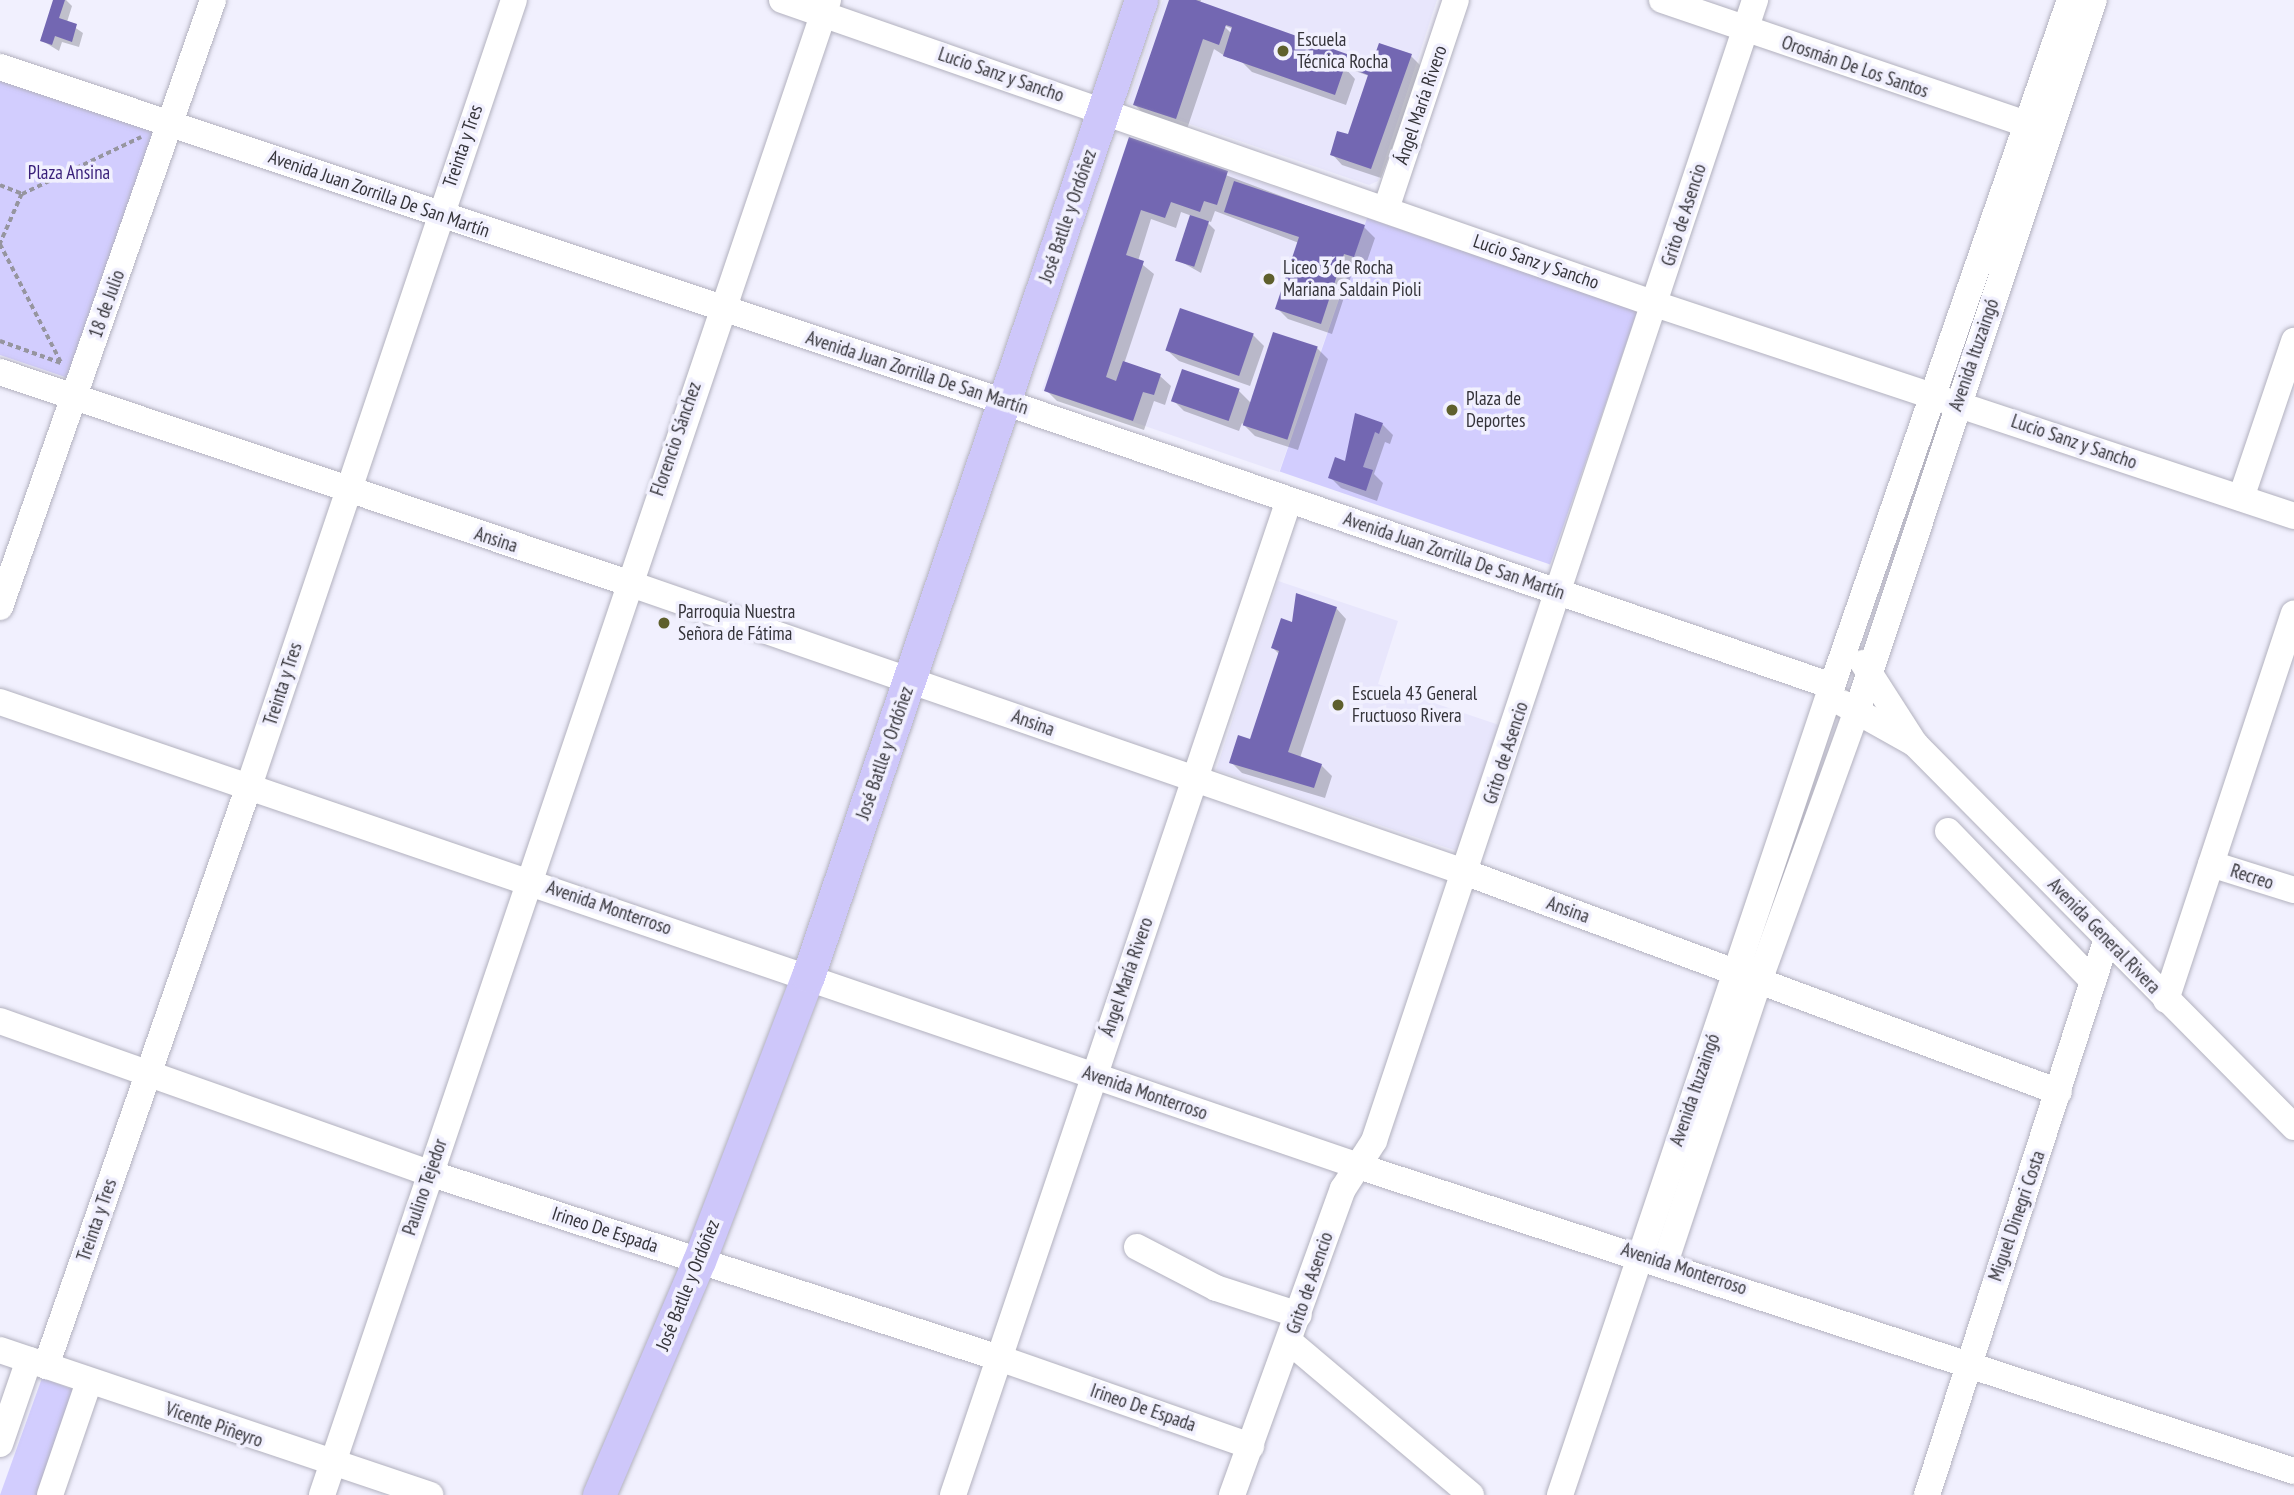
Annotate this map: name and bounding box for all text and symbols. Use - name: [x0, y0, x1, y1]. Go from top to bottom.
- place label: Escuela Técnica Rocha: [1297, 29, 1388, 73]
- street label: Orosmán De Los Santos: [1779, 31, 1931, 103]
- street label: Ángel María Rivero: [1390, 42, 1452, 168]
- street label: Lucio Sanz y Sancho: [935, 43, 1067, 107]
- marker: Escuela Técnica Rocha: [1275, 43, 1291, 59]
- street label: Treinta y Tres: [438, 101, 488, 191]
- street label: Avenida Juan Zorrilla De San Martín: [265, 145, 493, 243]
- street label: José Batlle y Ordóñez: [1034, 146, 1102, 286]
- street label: Grito de Asencio: [1657, 161, 1711, 269]
- park label: Plaza Ansina: [28, 162, 110, 184]
- street label: Lucio Sanz y Sancho: [1470, 230, 1602, 294]
- place label: Liceo 3 de Rocha Mariana Saldain Pioli: [1283, 257, 1422, 301]
- street label: 18 de Julio: [84, 267, 130, 341]
- marker: Liceo 3 de Rocha Mariana Saldain Pioli: [1261, 271, 1277, 287]
- street label: Avenida Ituzaingó: [1944, 296, 2004, 414]
- street label: Avenida Juan Zorrilla De San Martín: [803, 326, 1031, 420]
- street label: Florencio Sánchez: [646, 379, 706, 499]
- place label: Plaza de Deportes: [1466, 388, 1525, 432]
- marker: Plaza de Deportes: [1444, 402, 1460, 418]
- street label: Lucio Sanz y Sancho: [2008, 410, 2140, 474]
- street label: Avenida Juan Zorrilla De San Martín: [1340, 507, 1568, 605]
- street label: Ansina: [472, 522, 520, 558]
- place label: Parroquia Nuestra Señora de Fátima: [678, 601, 795, 645]
- marker: Parroquia Nuestra Señora de Fátima: [656, 615, 672, 631]
- street label: Treinta y Tres: [259, 639, 307, 729]
- street label: José Batlle y Ordóñez: [851, 683, 919, 823]
- place label: Escuela 43 General Fructuoso Rivera: [1352, 683, 1477, 727]
- marker: Escuela 43 General Fructuoso Rivera: [1330, 697, 1346, 713]
- street label: Grito de Asencio: [1479, 699, 1533, 807]
- street label: Ansina: [1009, 705, 1057, 741]
- street label: Recreo: [2228, 859, 2276, 895]
- street label: Avenida General Rivera: [2043, 873, 2165, 999]
- street label: Avenida Monterroso: [543, 876, 675, 940]
- street label: Ansina: [1544, 892, 1592, 928]
- street label: Ángel María Rivero: [1096, 914, 1158, 1040]
- street label: Avenida Ituzaingó: [1665, 1031, 1725, 1149]
- street label: Avenida Monterroso: [1079, 1061, 1211, 1125]
- street label: Paulino Tejedor: [398, 1136, 452, 1238]
- street label: Miguel Dinegri Costa: [1984, 1148, 2050, 1284]
- street label: Treinta y Tres: [72, 1175, 122, 1265]
- street label: Irineo De Espada: [549, 1202, 661, 1258]
- street label: José Batlle y Ordóñez: [651, 1216, 725, 1354]
- street label: Grito de Asencio: [1282, 1229, 1338, 1337]
- street label: Avenida Monterroso: [1618, 1238, 1750, 1300]
- street label: Irineo De Espada: [1087, 1379, 1199, 1437]
- street label: Vicente Piñeyro: [162, 1398, 266, 1452]

